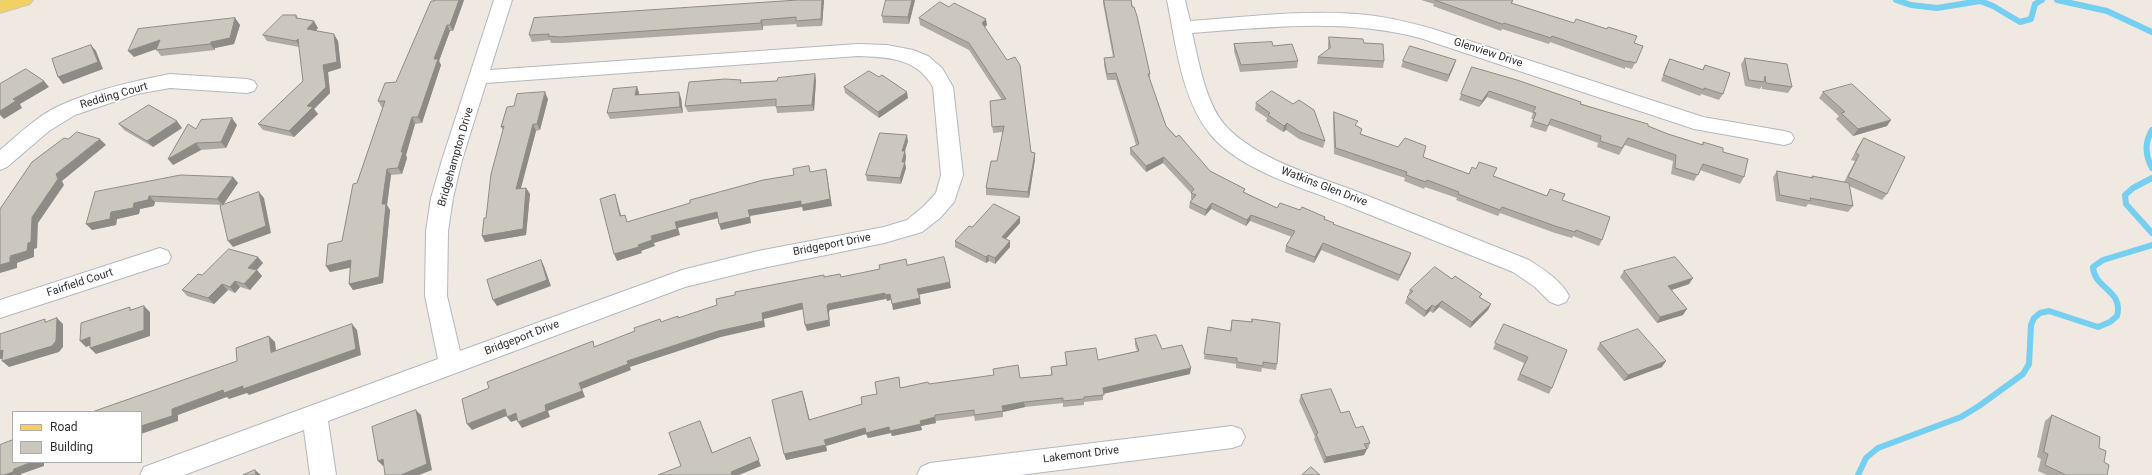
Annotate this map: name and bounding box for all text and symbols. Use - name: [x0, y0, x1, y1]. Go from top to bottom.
- street label: Glenview Drive: [1452, 36, 1524, 70]
- street label: Redding Court: [79, 80, 149, 112]
- street label: Bridgehampton Drive: [436, 106, 476, 208]
- street label: Watkins Glen Drive: [1279, 164, 1369, 210]
- street label: Bridgeport Drive: [792, 231, 872, 259]
- street label: Fairfield Court: [45, 266, 115, 300]
- street label: Bridgeport Drive: [483, 318, 561, 358]
- legend: [12, 411, 142, 463]
- text: Road: [50, 420, 78, 434]
- text: Building: [50, 440, 93, 454]
- street label: Lakemont Drive: [1042, 444, 1120, 466]

